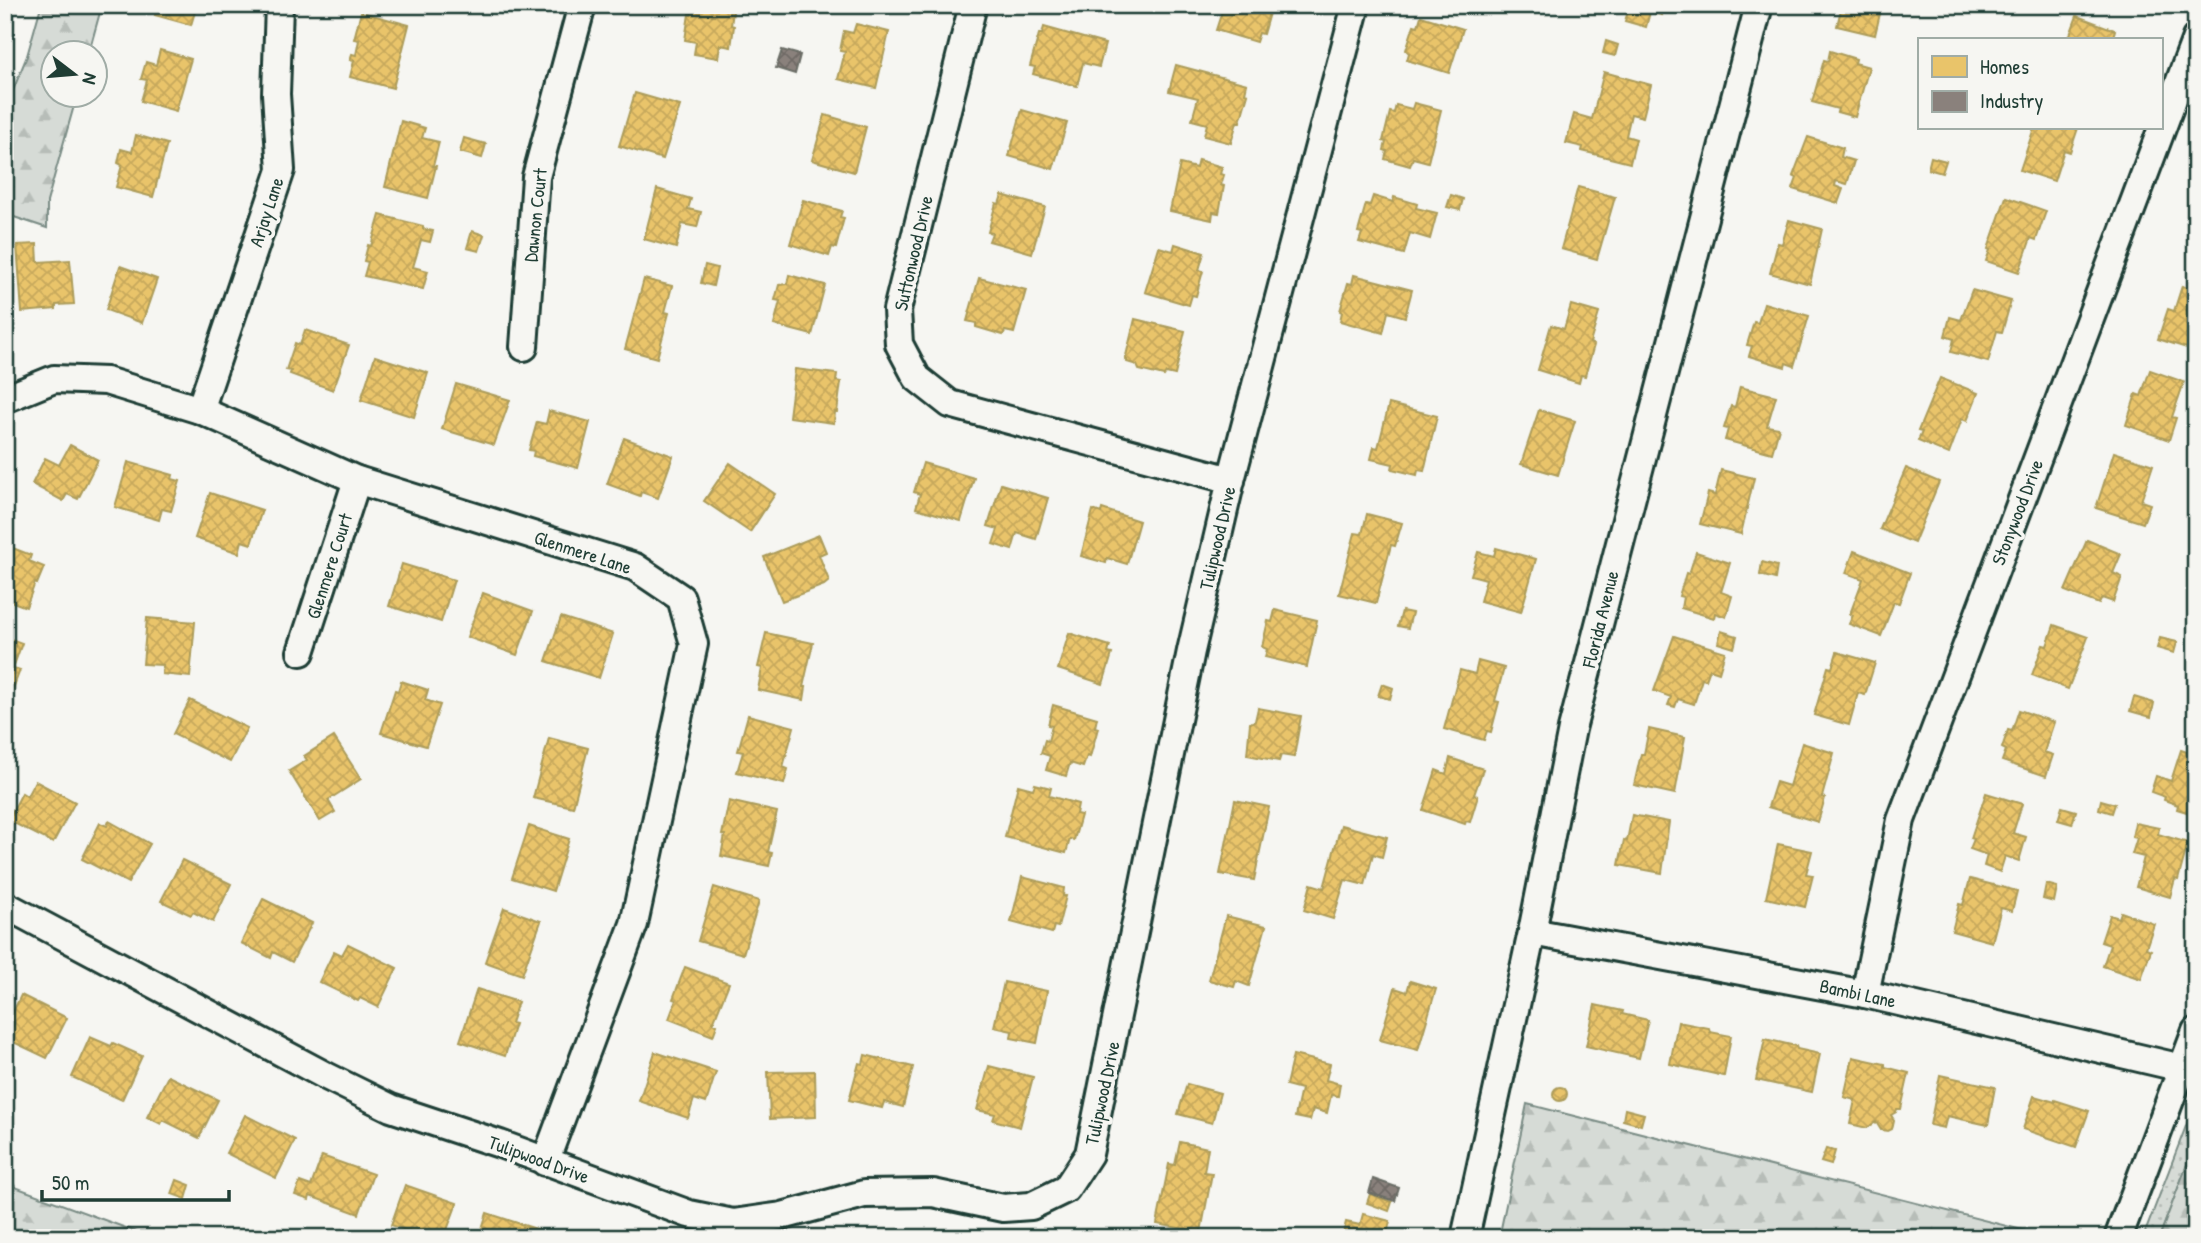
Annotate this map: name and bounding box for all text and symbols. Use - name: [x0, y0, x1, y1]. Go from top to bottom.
- north arrow: [38, 38, 108, 108]
- legend: [1918, 38, 2162, 130]
- text: Homes: [1980, 52, 2029, 81]
- text: N: [76, 70, 104, 87]
- text: Industry: [1980, 86, 2043, 115]
- street label: Dawnon Court: [517, 166, 553, 263]
- street label: Arjay Lane: [243, 174, 290, 250]
- street label: Suttonwood Drive: [887, 193, 939, 313]
- street label: Stonywood Drive: [1985, 455, 2049, 569]
- street label: Tulipwood Drive: [1192, 483, 1242, 592]
- street label: Glenmere Court: [300, 509, 358, 622]
- street label: Glenmere Lane: [531, 524, 635, 580]
- street label: Florida Avenue: [1575, 567, 1625, 671]
- street label: Bambi Lane: [1818, 972, 1899, 1014]
- street label: Tulipwood Drive: [1078, 1038, 1126, 1147]
- street label: Tulipwood Drive: [485, 1129, 593, 1189]
- scale bar: [42, 1159, 229, 1203]
- text: 50 m: [52, 1168, 89, 1197]

